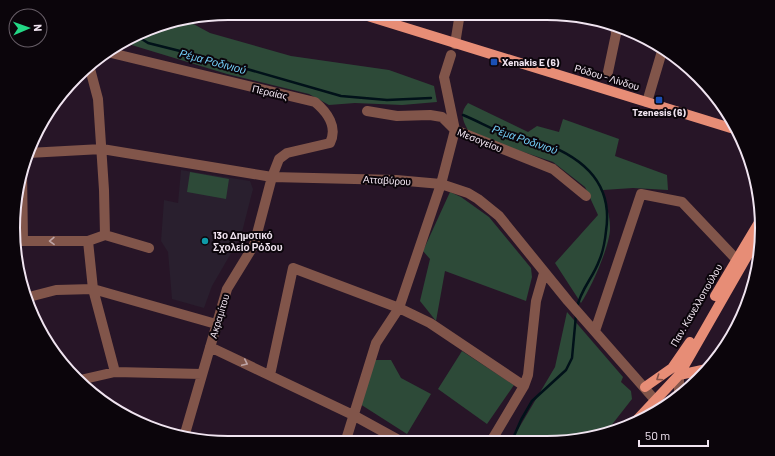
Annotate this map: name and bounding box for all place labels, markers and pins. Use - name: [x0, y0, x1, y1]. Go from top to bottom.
- place label: Xenakis E (6): [502, 56, 560, 68]
- marker: Xenakis E (6): [489, 57, 499, 67]
- marker: Tzenesis (6): [654, 95, 664, 105]
- place label: Tzenesis (6): [632, 106, 686, 118]
- place label: 13ο Δημοτικό Σχολείο Ρόδου: [213, 229, 283, 253]
- marker: 13ο Δημοτικό Σχολείο Ρόδου: [200, 236, 210, 246]

